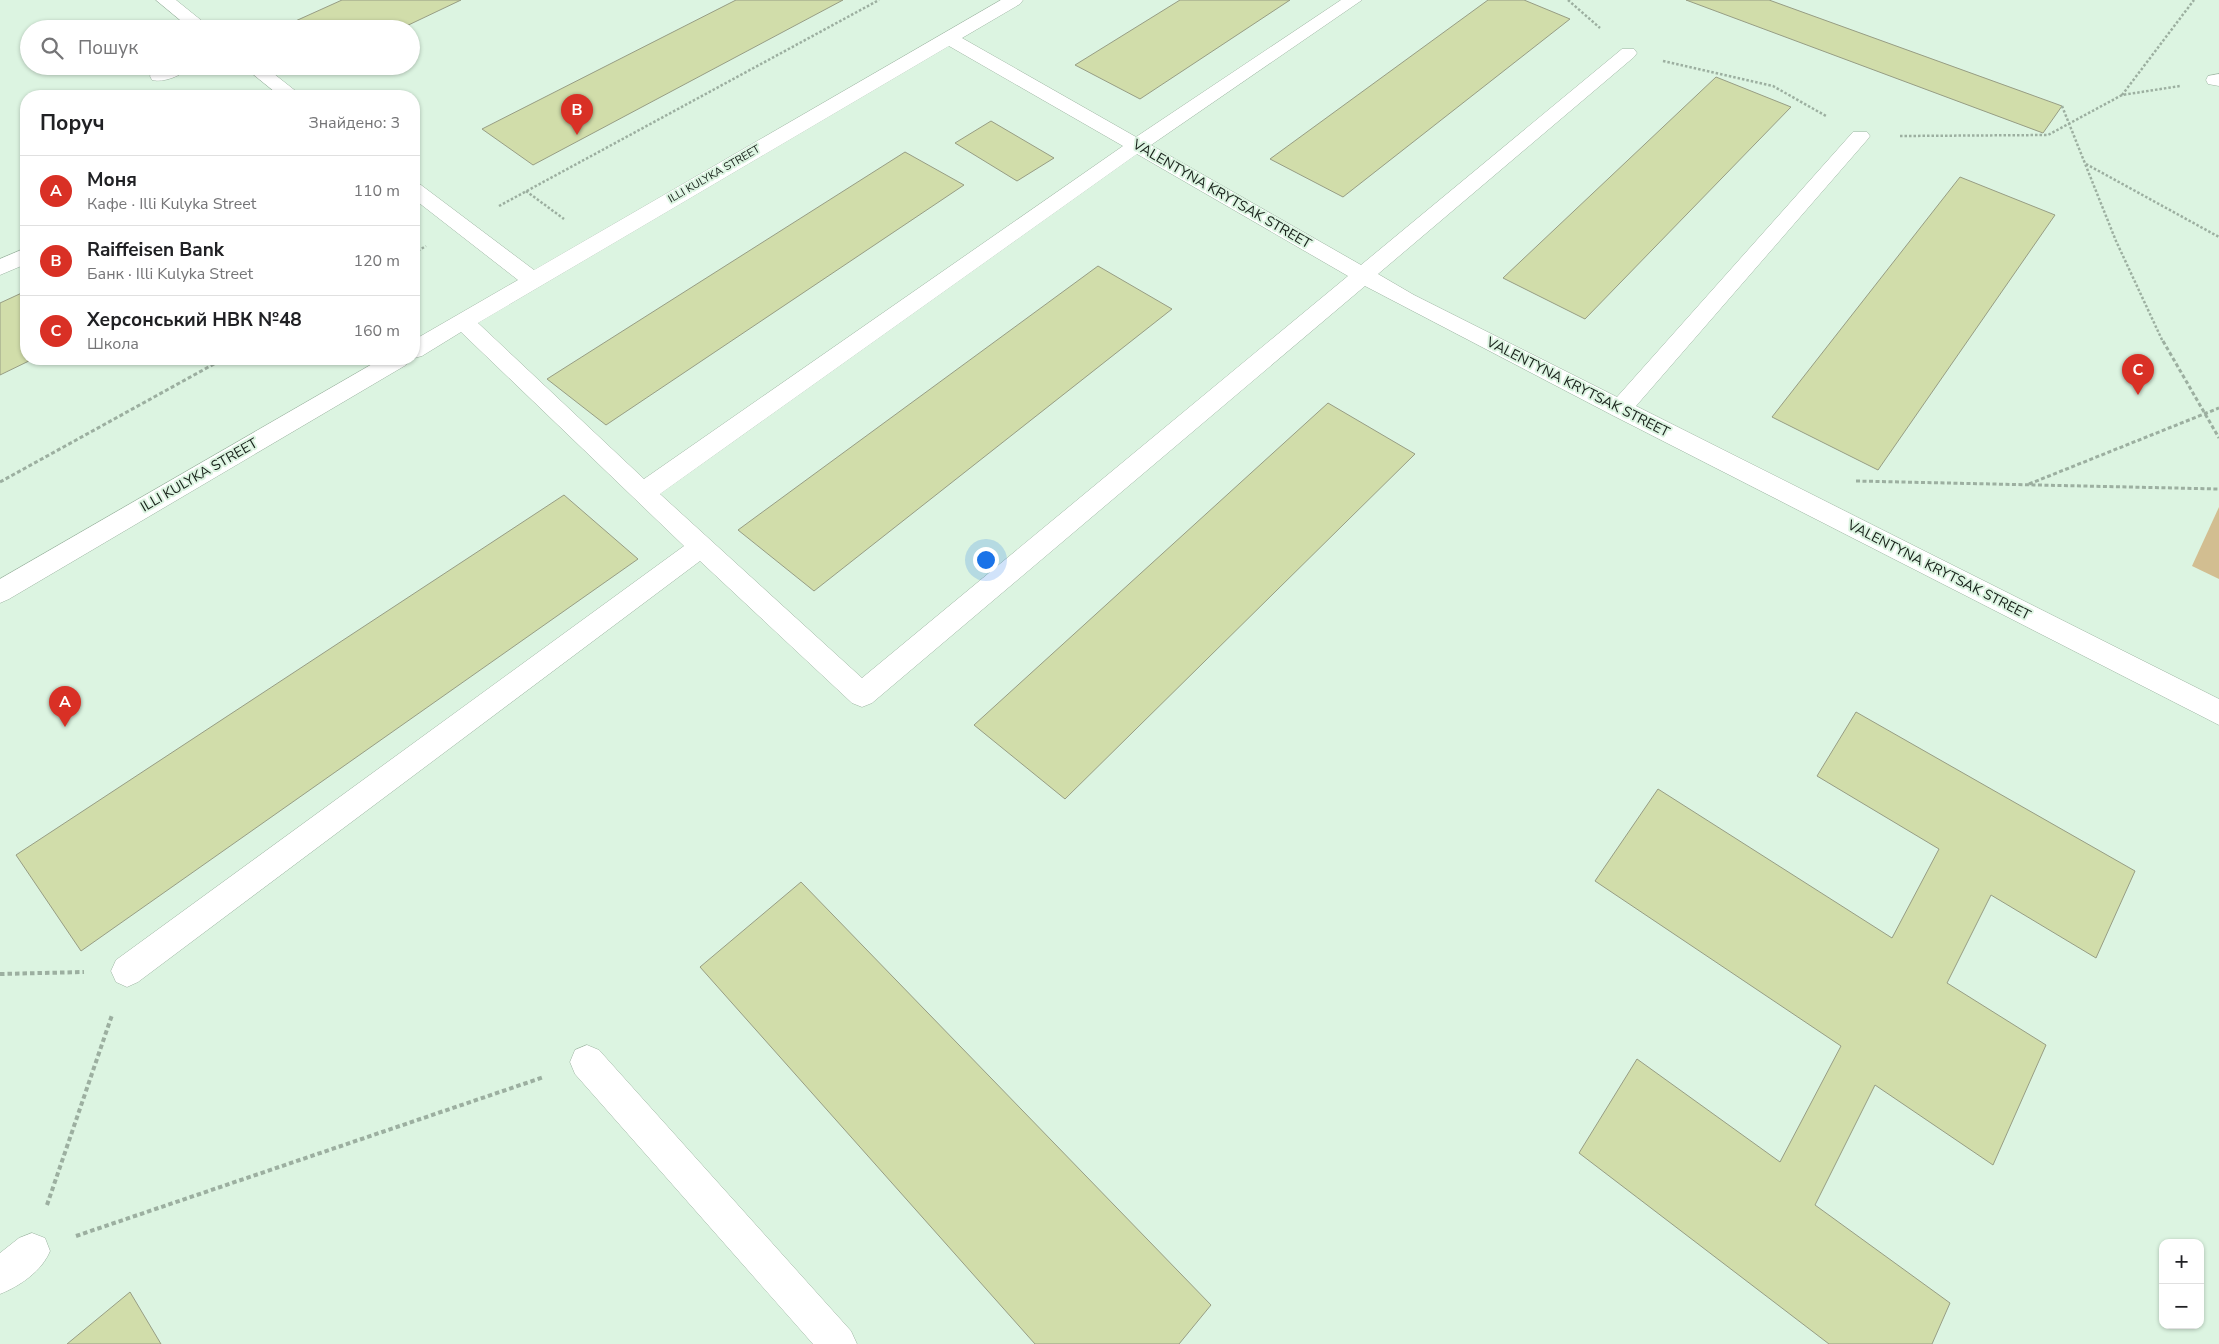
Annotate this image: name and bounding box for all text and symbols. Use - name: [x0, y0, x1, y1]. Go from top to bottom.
- search box: [20, 20, 420, 75]
- icon: search: [38, 34, 66, 62]
- text: Пошук: [78, 35, 138, 61]
- pin: B: [561, 94, 593, 135]
- text: Поруч: [40, 109, 105, 137]
- text: Знайдено: 3: [308, 112, 400, 134]
- street label: VALENTYNA KRYTSAK STREET: [1128, 134, 1315, 253]
- street label: ILLI KULYKA STREET: [665, 141, 763, 206]
- text: Моня: [87, 167, 137, 193]
- text: A: [50, 180, 62, 202]
- text: 110 m: [353, 180, 400, 202]
- text: Кафе · Illi Kulyka Street: [87, 193, 256, 215]
- text: Raiffeisen Bank: [87, 237, 224, 263]
- text: B: [50, 250, 62, 272]
- text: 120 m: [353, 250, 400, 272]
- text: Банк · Illi Kulyka Street: [87, 263, 253, 285]
- text: Херсонський НВК №48: [87, 307, 302, 333]
- text: C: [51, 320, 61, 342]
- text: 160 m: [353, 320, 400, 342]
- street label: VALENTYNA KRYTSAK STREET: [1482, 332, 1673, 442]
- text: Школа: [87, 333, 139, 355]
- pin: C: [2122, 354, 2154, 395]
- street label: ILLI KULYKA STREET: [137, 433, 262, 516]
- street label: VALENTYNA KRYTSAK STREET: [1843, 515, 2034, 625]
- your location: [973, 547, 999, 573]
- pin: A: [49, 686, 81, 727]
- map controls: [2159, 1239, 2204, 1329]
- button: +: [2159, 1239, 2204, 1284]
- button: −: [2159, 1284, 2204, 1329]

